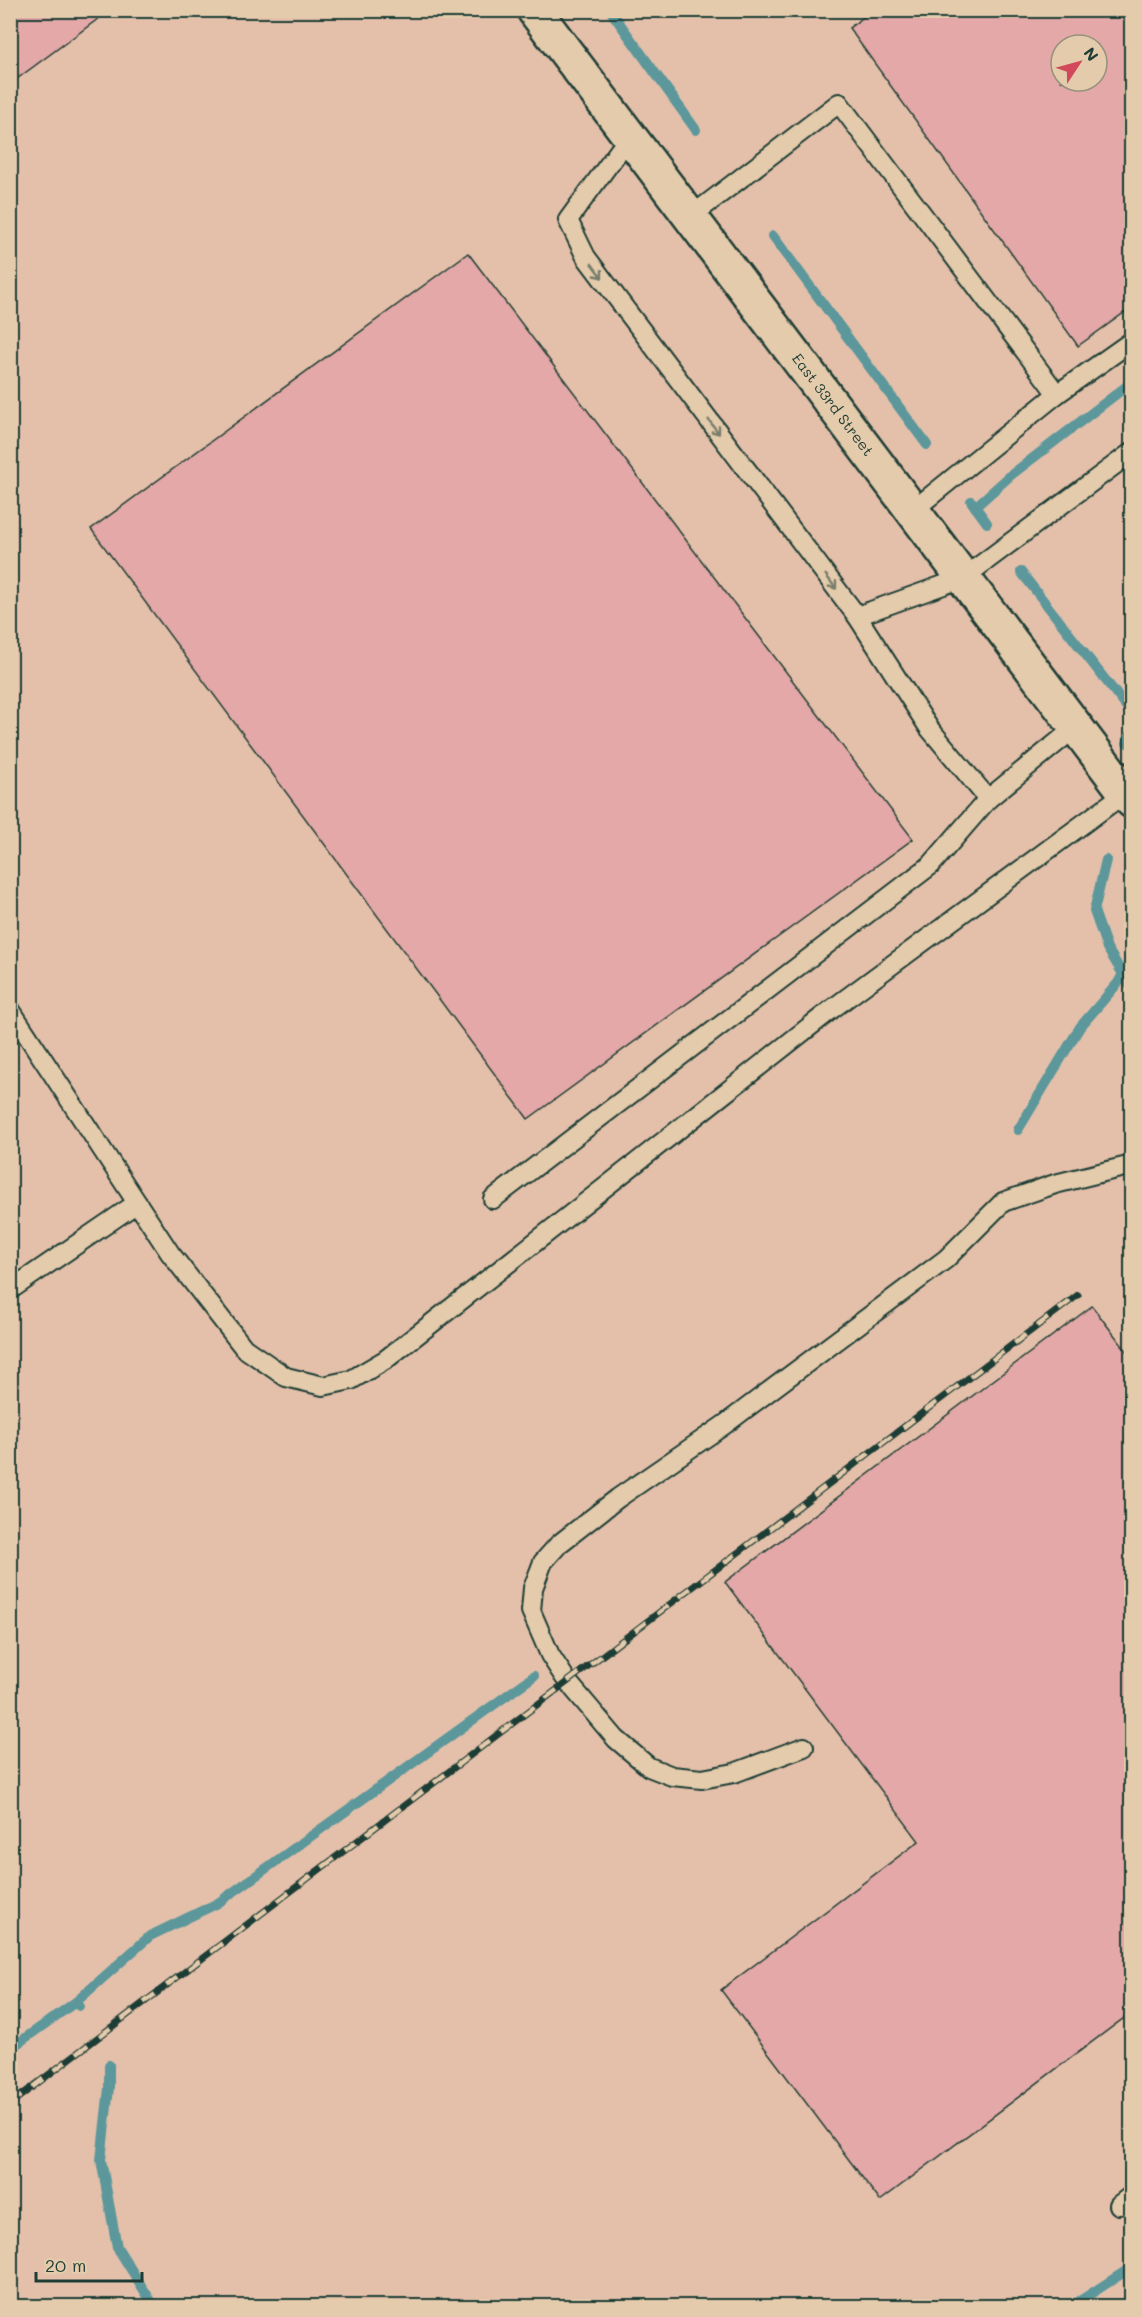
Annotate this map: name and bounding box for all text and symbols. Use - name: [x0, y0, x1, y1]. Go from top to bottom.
- north arrow: [1049, 33, 1109, 93]
- text: N: [1079, 43, 1104, 65]
- one-way arrow: [590, 262, 603, 278]
- street label: East 33rd Street: [788, 349, 879, 460]
- one-way arrow: [708, 418, 720, 434]
- one-way arrow: [825, 574, 838, 590]
- scale bar: [36, 2245, 142, 2283]
- text: 20 m: [45, 2253, 86, 2277]

